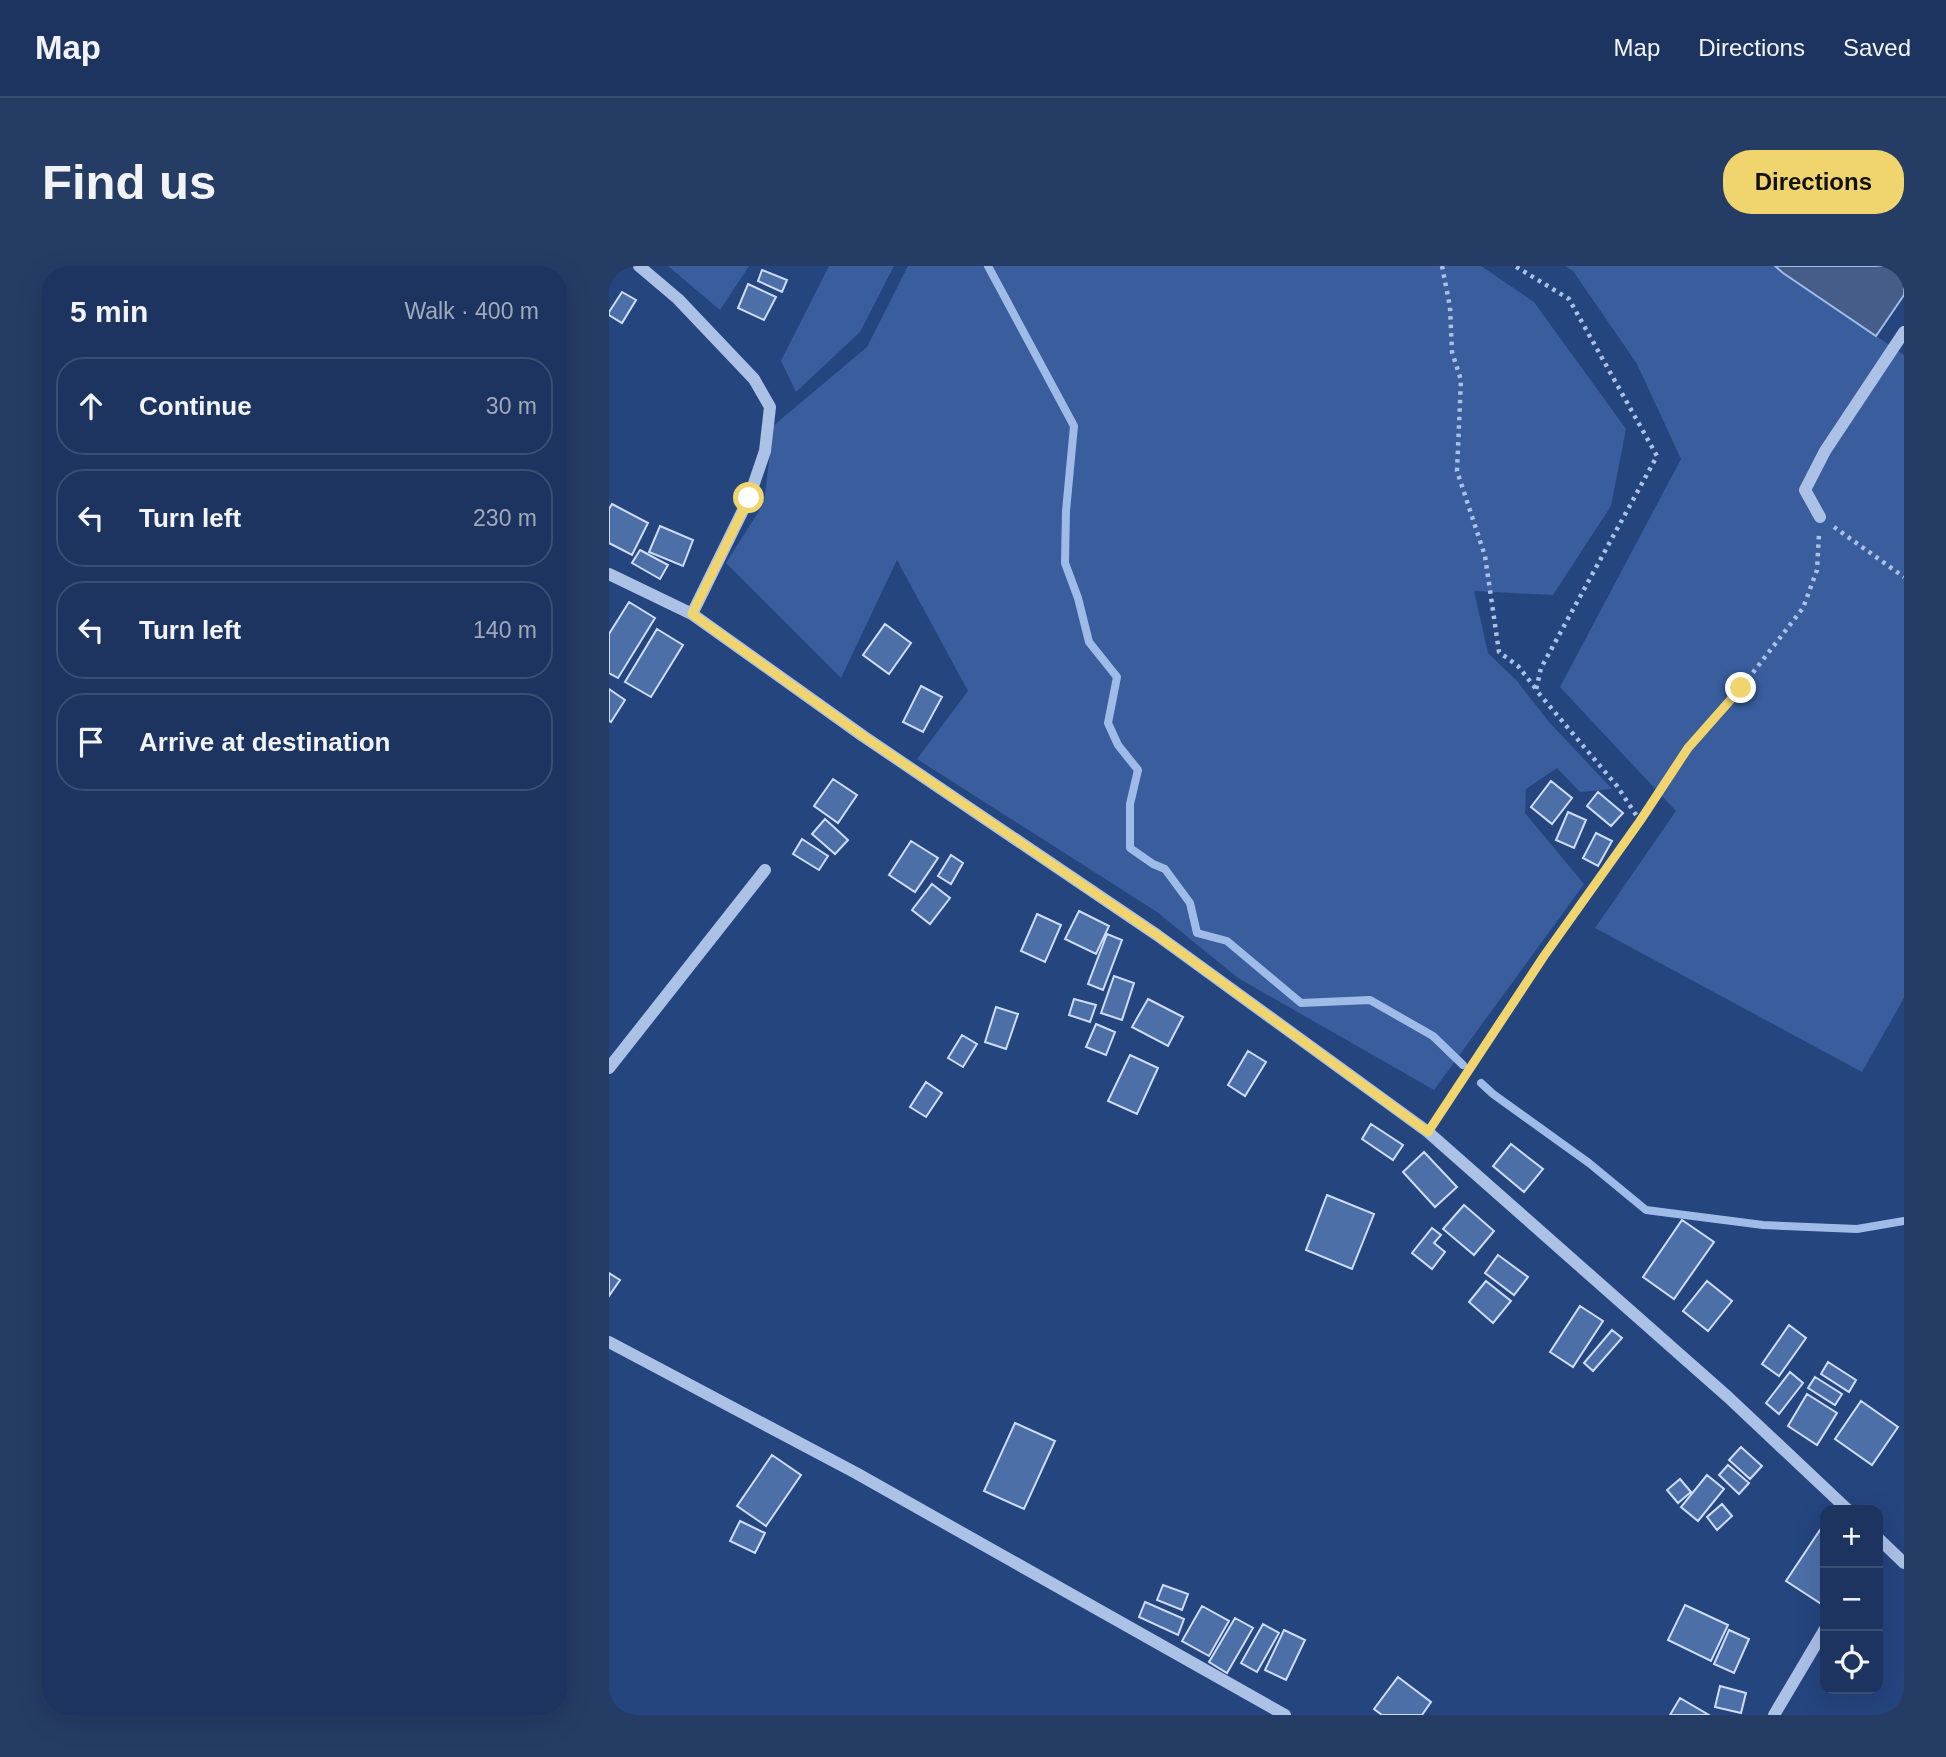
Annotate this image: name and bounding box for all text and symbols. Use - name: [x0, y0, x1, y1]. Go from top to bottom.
- text: Map: [35, 29, 101, 66]
- text: Map: [1614, 34, 1660, 61]
- text: Directions: [1698, 34, 1805, 61]
- text: Saved: [1843, 34, 1911, 61]
- button: Directions: [1723, 150, 1904, 214]
- text: Find us: [42, 155, 216, 209]
- text: 5 min: [70, 295, 148, 328]
- text: Walk · 400 m: [404, 298, 539, 324]
- icon: ahead: [72, 387, 110, 425]
- text: Continue: [139, 391, 252, 421]
- text: 30 m: [486, 393, 537, 419]
- route start: [733, 482, 764, 513]
- icon: left: [72, 499, 110, 537]
- text: Turn left: [139, 503, 241, 533]
- text: 230 m: [473, 505, 537, 531]
- icon: left: [72, 611, 110, 649]
- text: Turn left: [139, 615, 241, 645]
- text: 140 m: [473, 617, 537, 643]
- route end: [1725, 672, 1756, 703]
- icon: arrive: [72, 723, 110, 761]
- text: Arrive at destination: [139, 727, 390, 757]
- map controls: [1820, 1505, 1883, 1694]
- button: +: [1820, 1505, 1883, 1568]
- button: −: [1820, 1568, 1883, 1631]
- button: locate: [1820, 1631, 1883, 1694]

